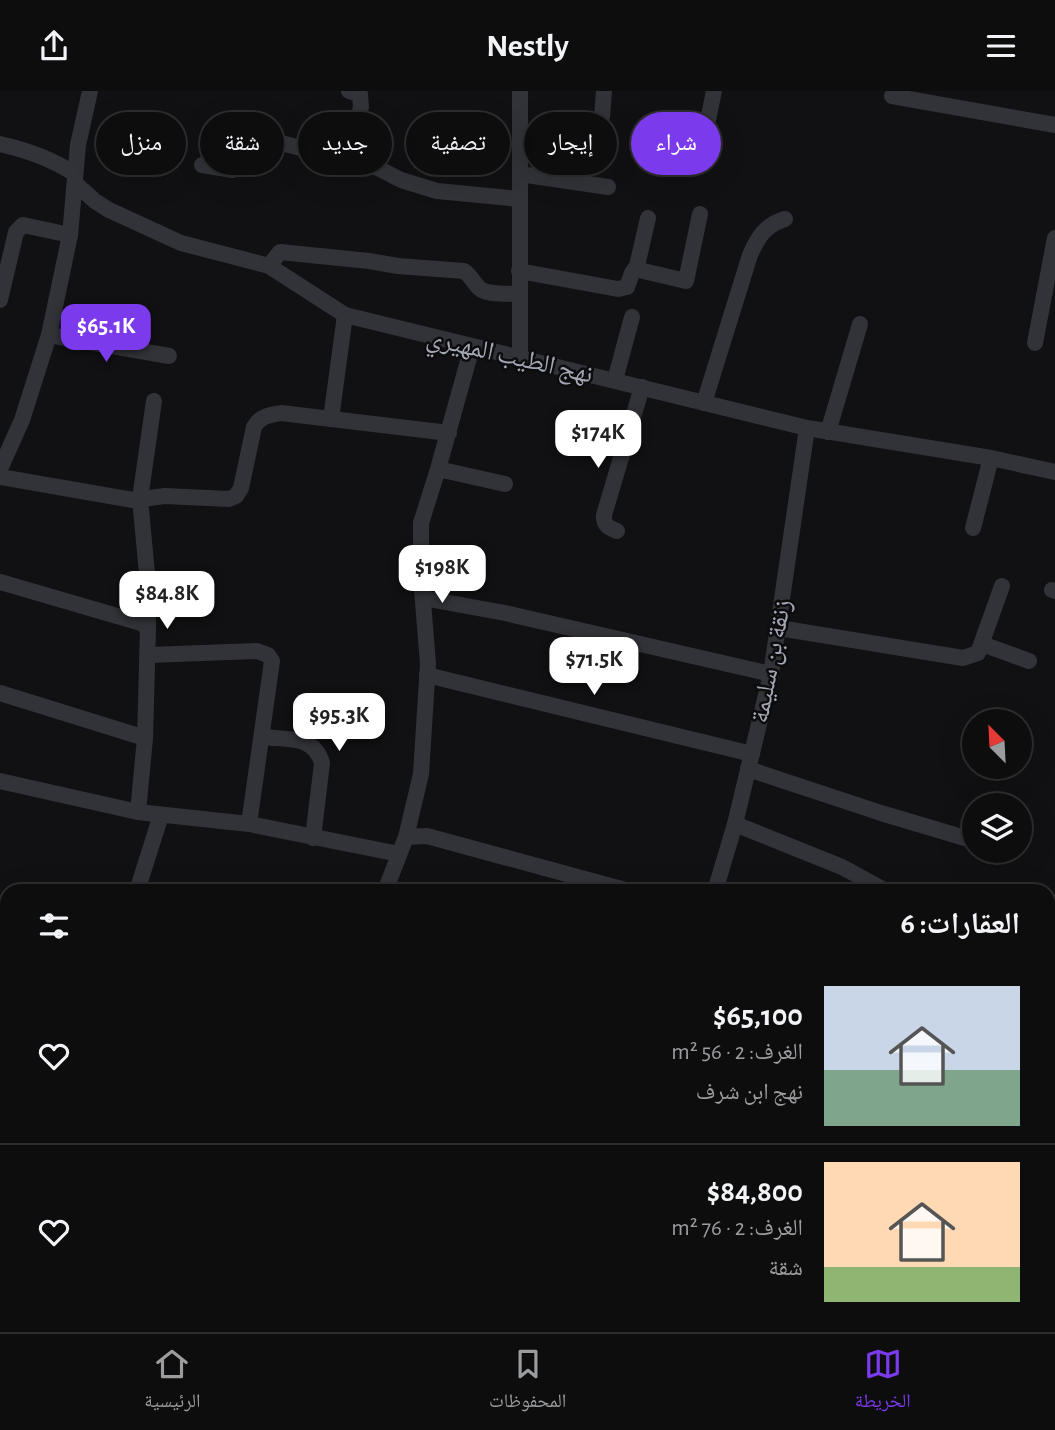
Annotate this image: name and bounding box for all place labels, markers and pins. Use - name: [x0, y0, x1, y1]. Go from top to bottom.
- pin: $65.1K: [49, 305, 163, 364]
- pin: $174K: [549, 411, 647, 470]
- pin: $198K: [393, 545, 491, 605]
- pin: $84.8K: [110, 571, 224, 631]
- pin: $71.5K: [537, 637, 651, 697]
- pin: $95.3K: [282, 693, 396, 753]

